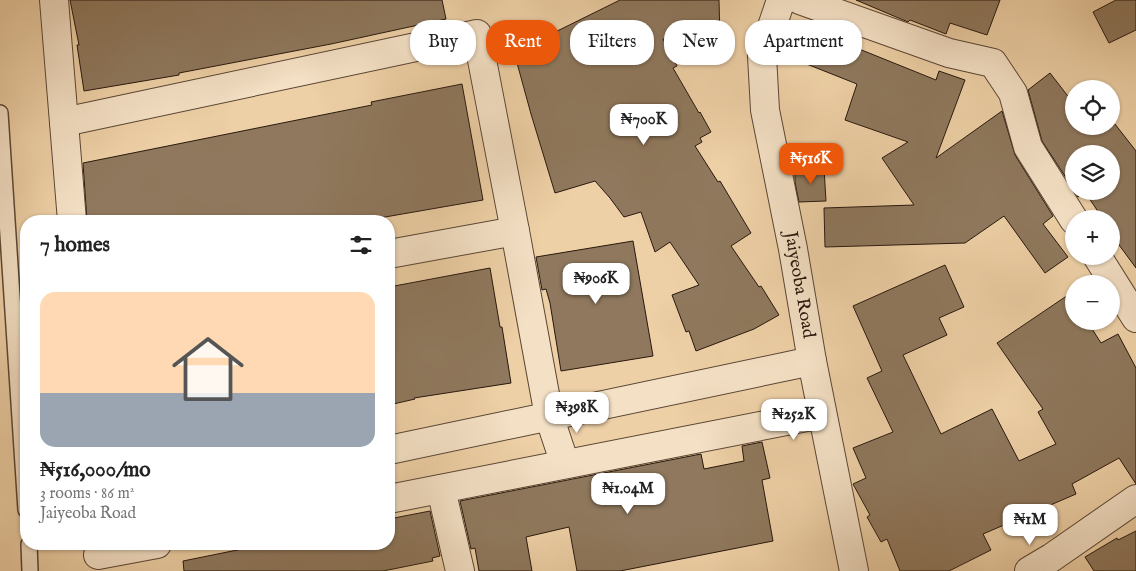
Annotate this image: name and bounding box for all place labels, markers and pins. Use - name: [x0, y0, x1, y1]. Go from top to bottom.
- pin: ₦700K: [609, 104, 679, 146]
- pin: ₦516K: [776, 142, 846, 185]
- pin: ₦906K: [561, 262, 631, 305]
- pin: ₦398K: [542, 392, 612, 434]
- pin: ₦252K: [759, 398, 829, 441]
- pin: ₦1.04M: [587, 472, 669, 515]
- pin: ₦1M: [1006, 504, 1054, 546]

